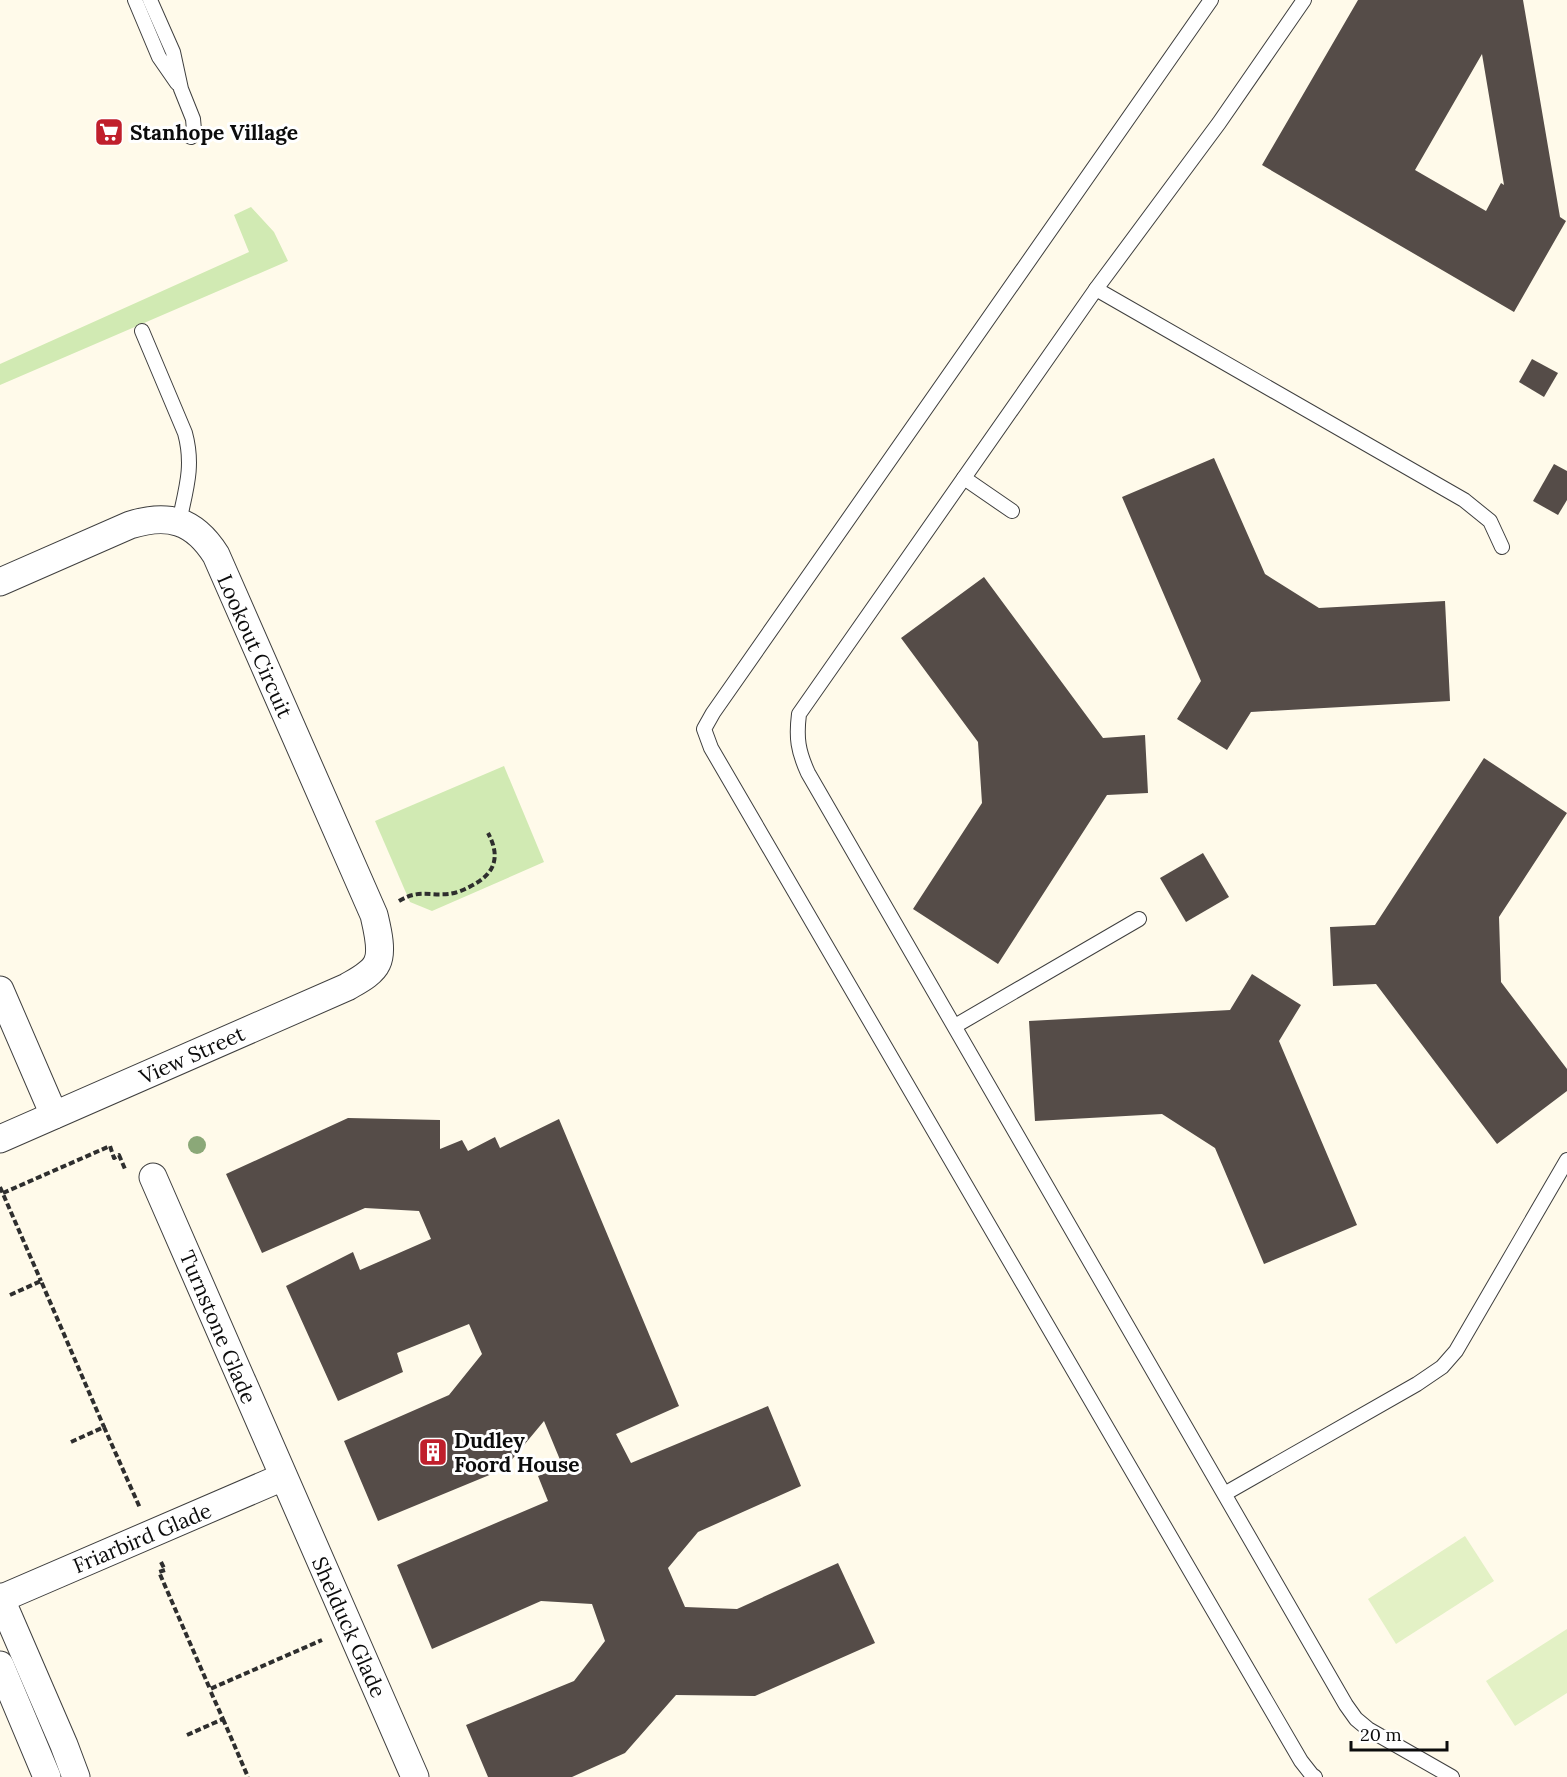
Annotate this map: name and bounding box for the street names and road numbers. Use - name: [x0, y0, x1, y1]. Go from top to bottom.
- street label: Lookout Circuit: [211, 570, 299, 723]
- street label: View Street: [134, 1019, 250, 1091]
- street label: Turnstone Glade: [174, 1246, 262, 1408]
- street label: Friarbird Glade: [69, 1497, 215, 1579]
- street label: Shelduck Glade: [306, 1552, 392, 1702]

